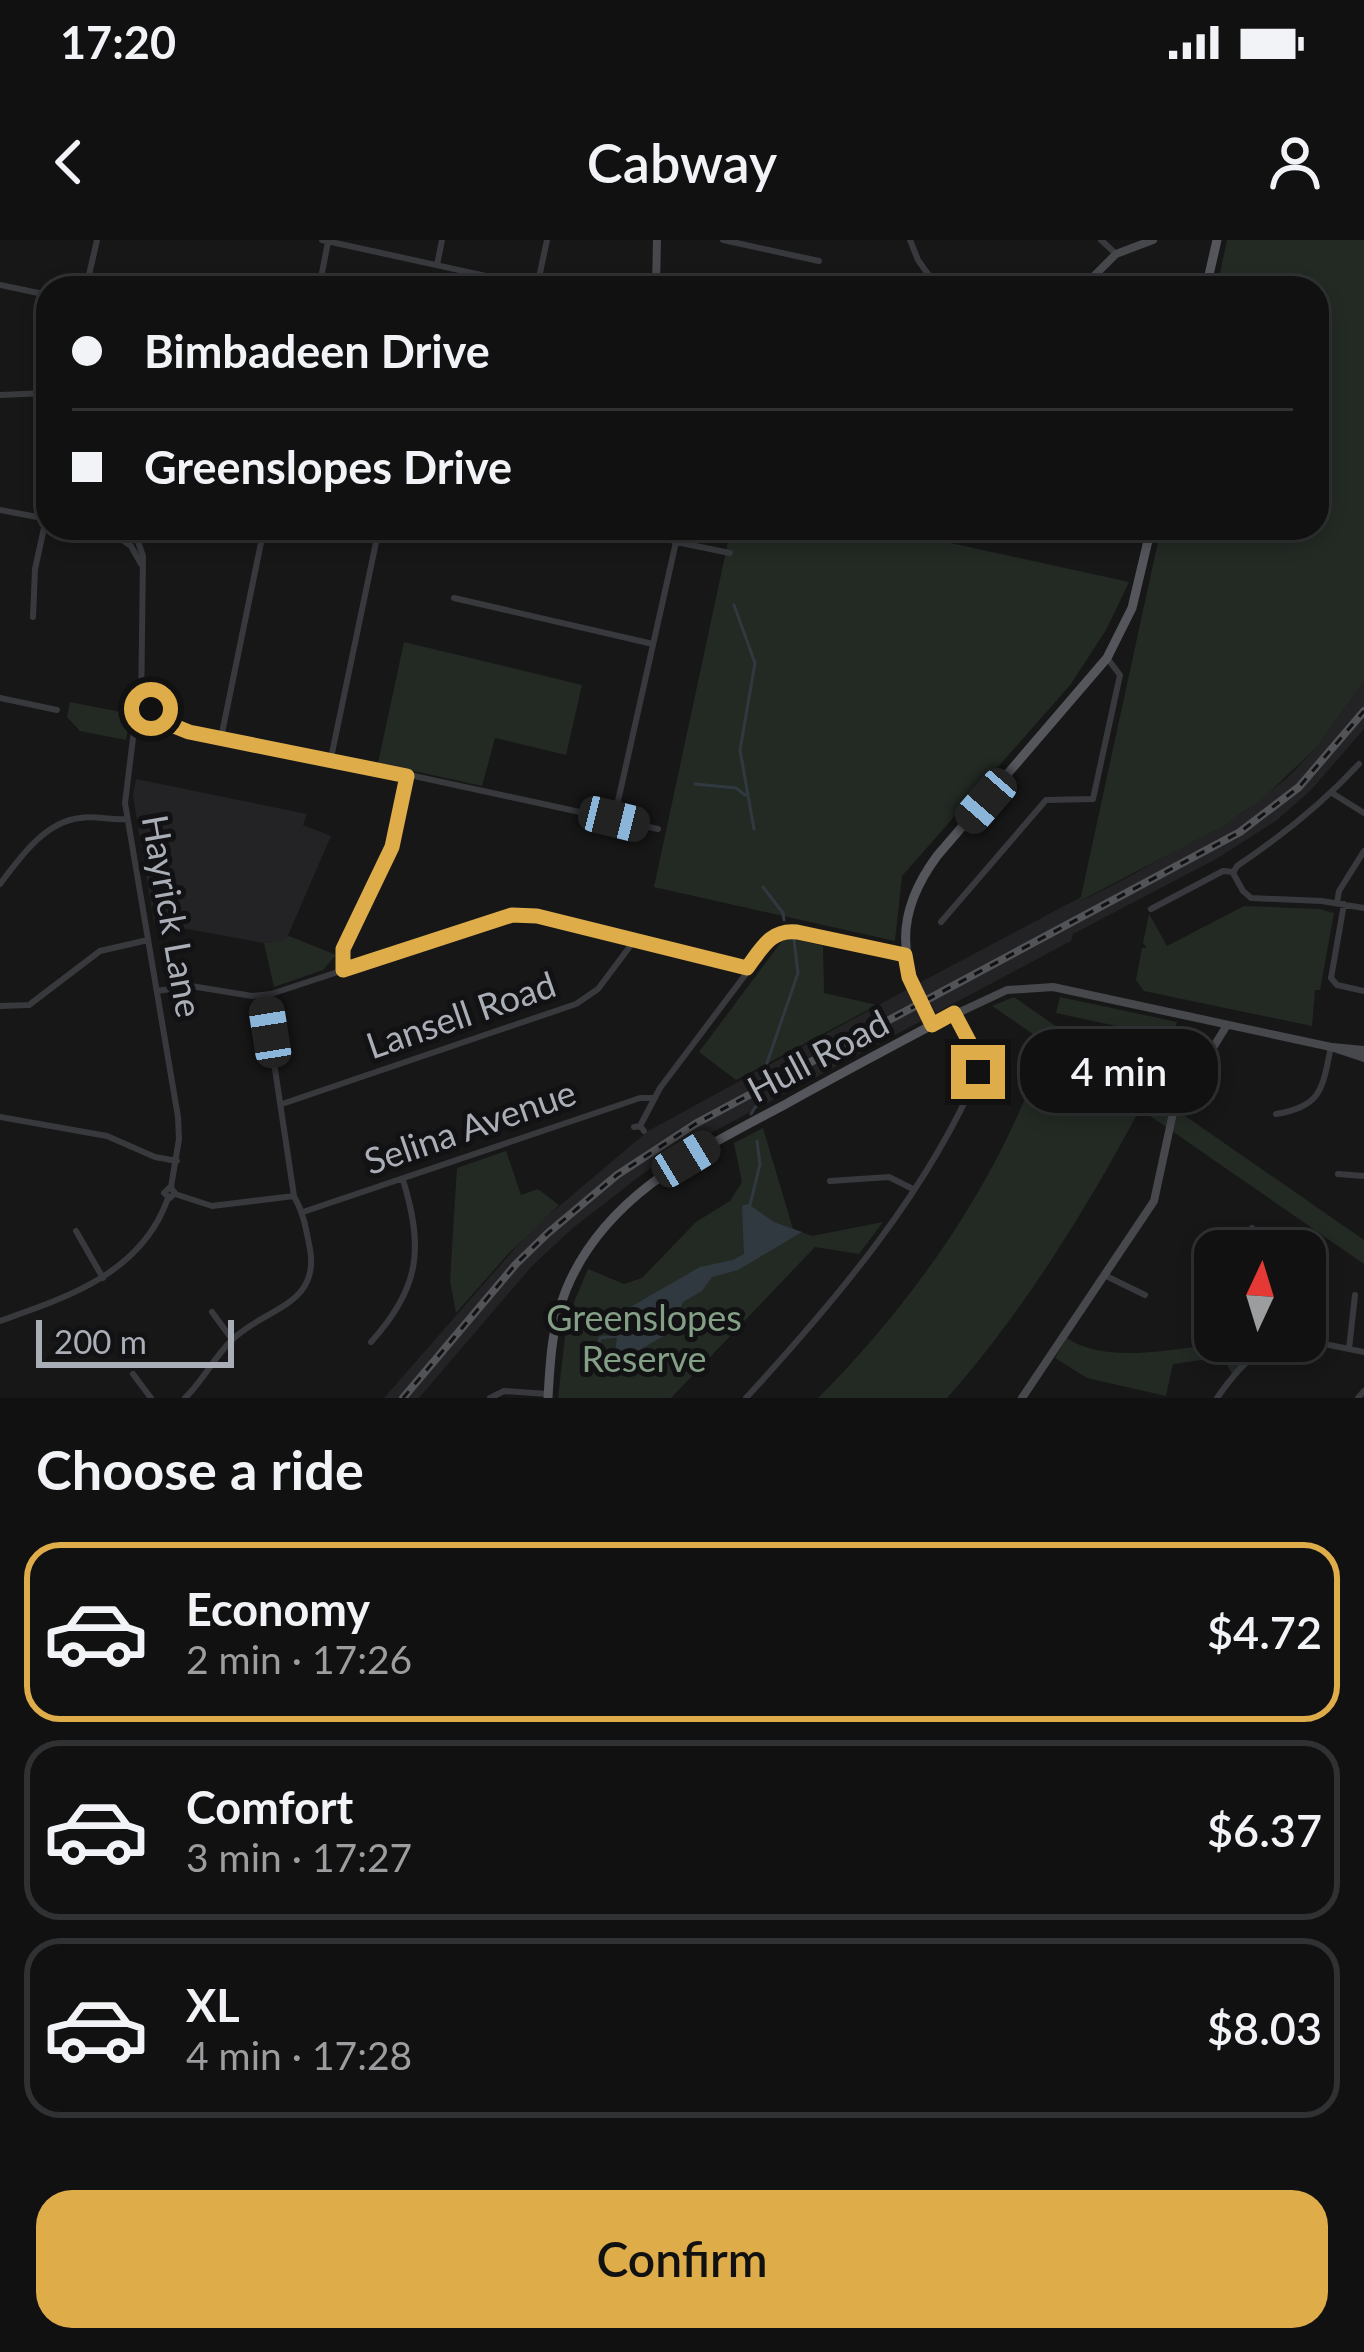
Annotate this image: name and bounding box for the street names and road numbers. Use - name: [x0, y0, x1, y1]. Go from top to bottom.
- street label: Hayrick Lane: [134, 811, 212, 1021]
- street label: Lansell Road: [360, 961, 561, 1067]
- street label: Hull Road: [740, 1000, 896, 1111]
- street label: Selina Avenue: [358, 1069, 581, 1183]

